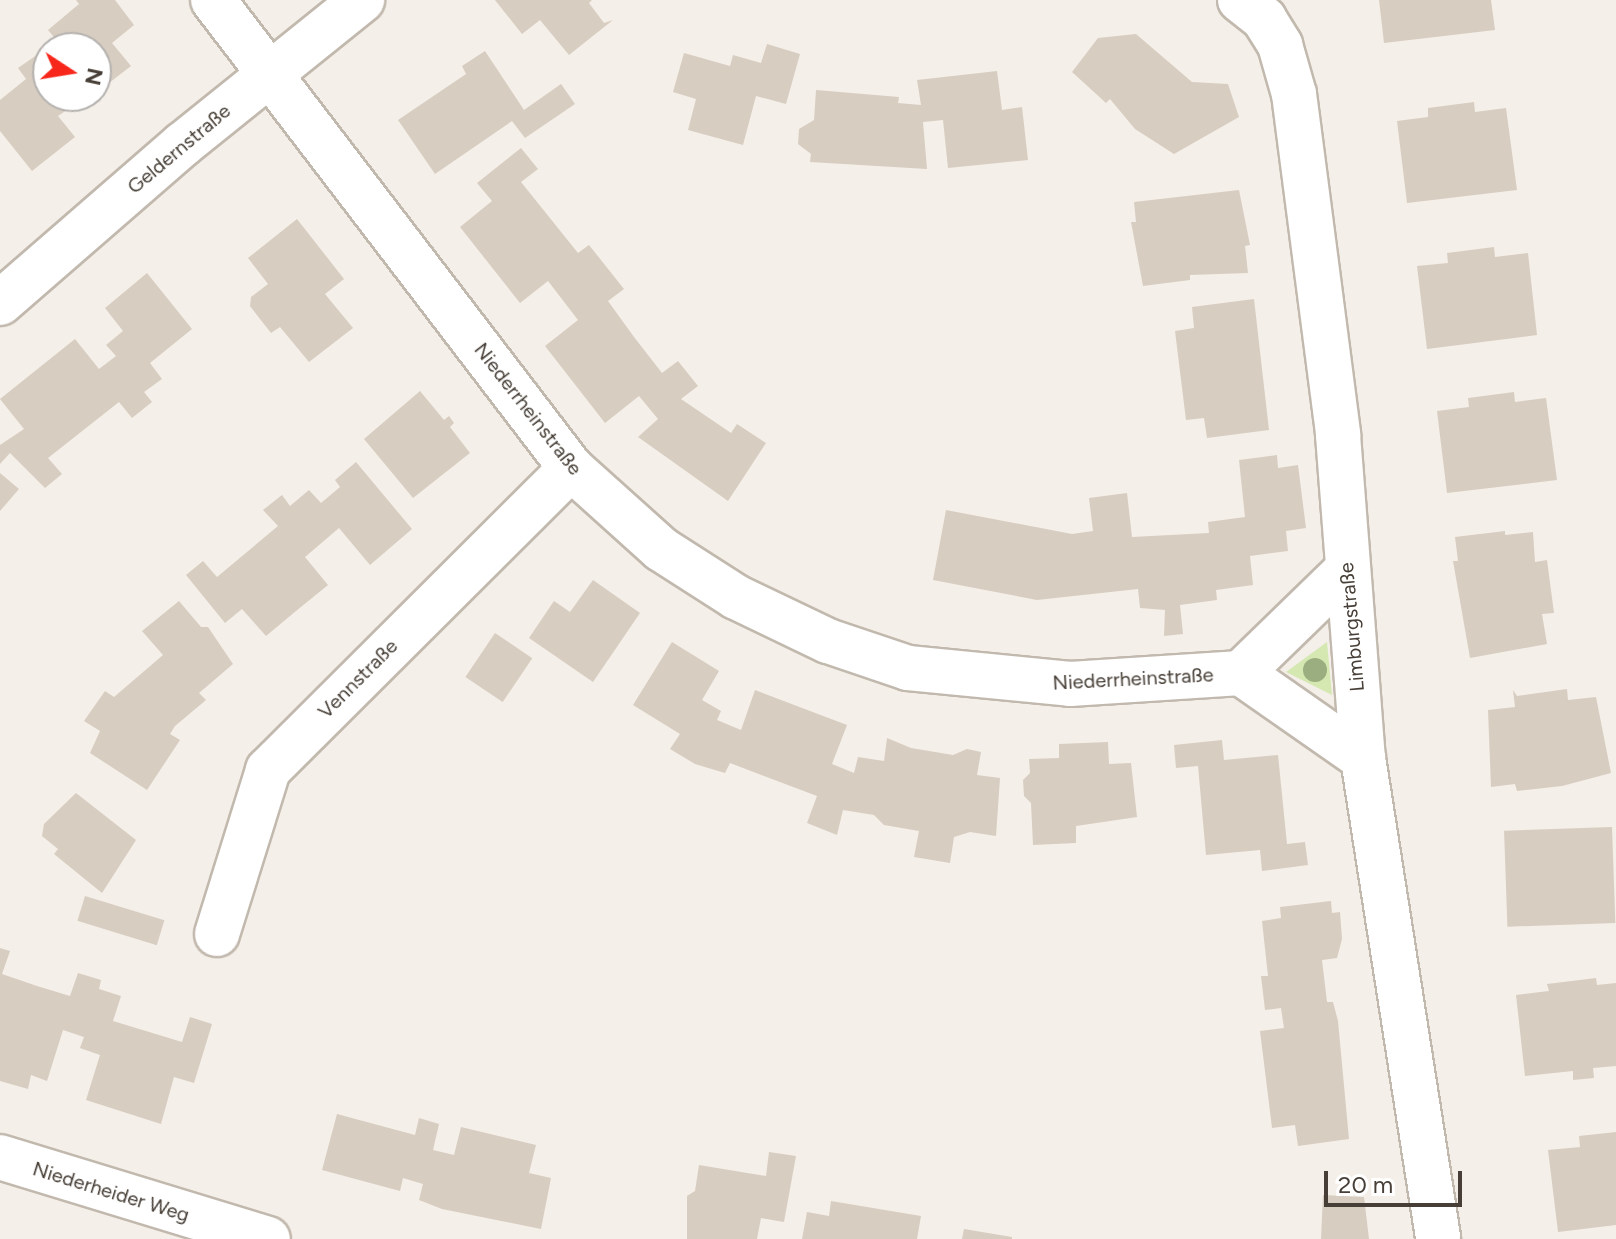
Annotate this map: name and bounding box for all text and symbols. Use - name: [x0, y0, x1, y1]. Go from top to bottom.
- north arrow: [32, 32, 112, 112]
- text: N: [79, 66, 109, 88]
- street label: Geldernstraße: [123, 99, 235, 199]
- street label: Niederrheinstraße: [469, 338, 587, 480]
- street label: Limburgstraße: [1334, 561, 1370, 693]
- street label: Vennstraße: [313, 634, 403, 724]
- street label: Niederrheinstraße: [1052, 663, 1214, 695]
- scale bar: [1328, 1155, 1466, 1205]
- street label: Niederheider Weg: [30, 1157, 192, 1227]
- text: 20 m: [1338, 1170, 1393, 1199]

